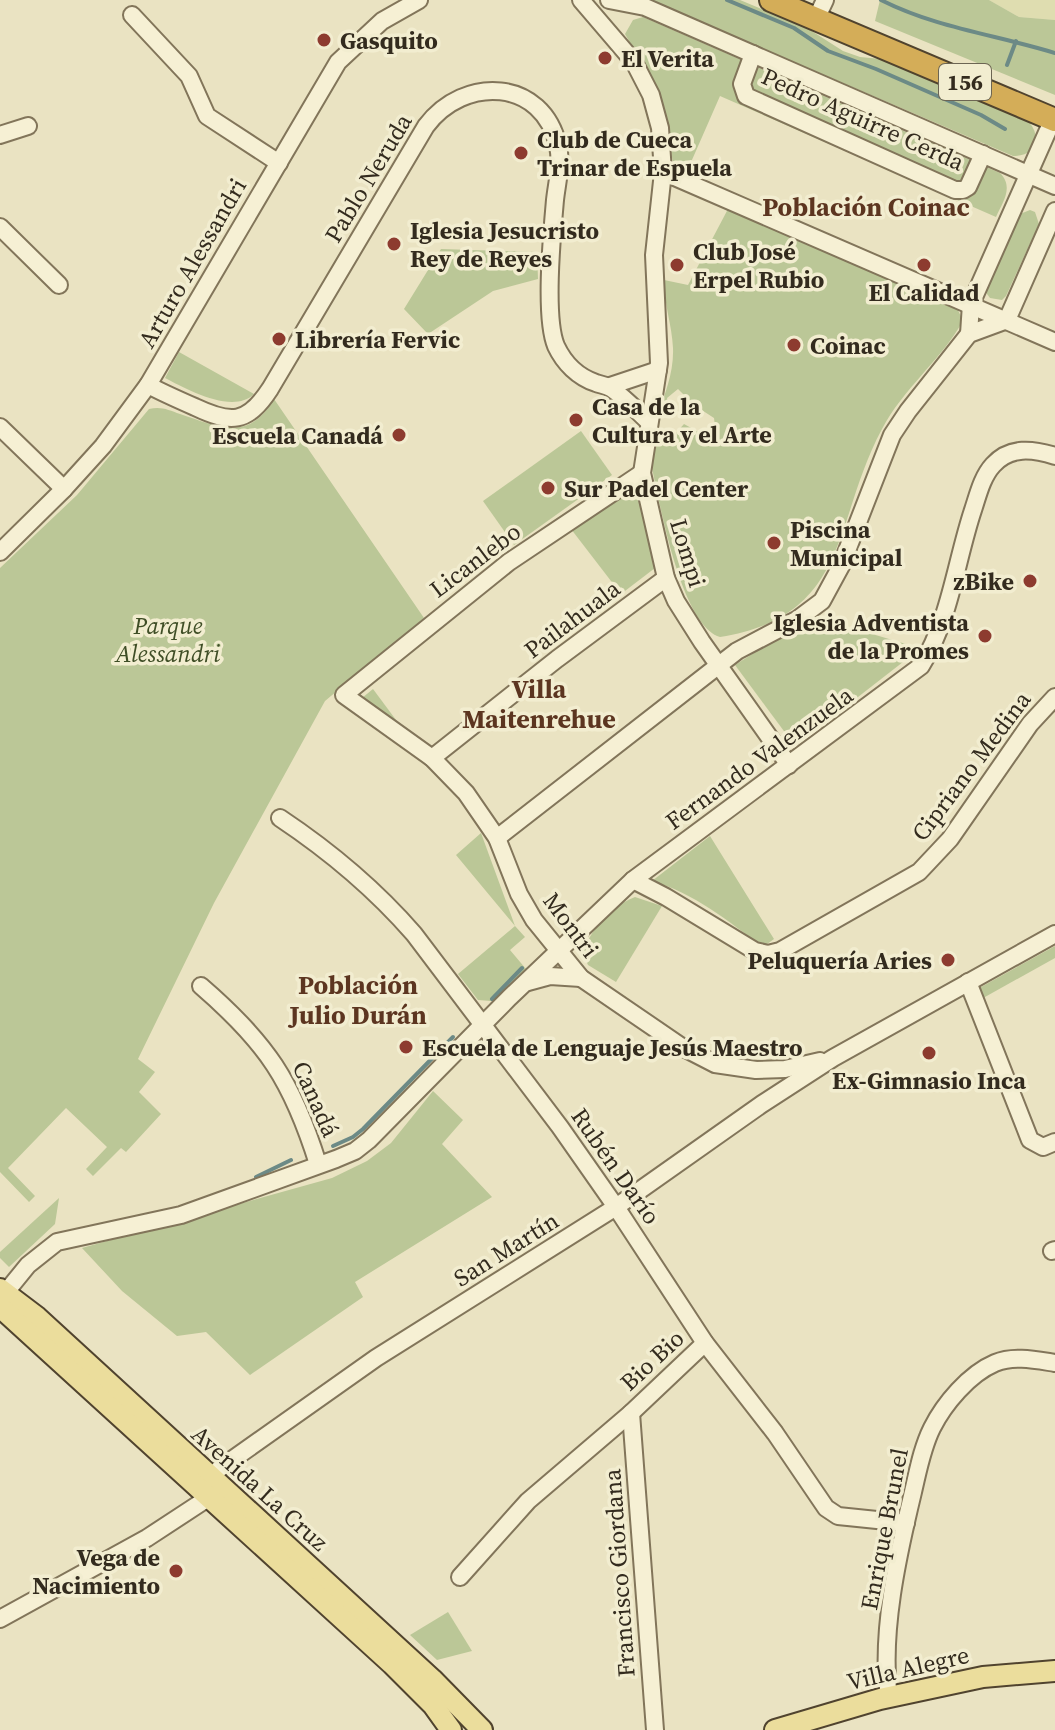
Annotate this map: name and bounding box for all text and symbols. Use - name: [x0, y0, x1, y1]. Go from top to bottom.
- place label: Gasquito: [340, 24, 438, 57]
- marker: Gasquito: [315, 31, 333, 49]
- place label: El Verita: [621, 42, 714, 75]
- marker: El Verita: [596, 49, 614, 67]
- street label: Pedro Aguirre Cerda: [756, 59, 970, 179]
- road number: 156: [939, 64, 991, 100]
- street label: Pablo Neruda: [317, 107, 420, 249]
- place label: Club de Cueca Trinar de Espuela: [537, 123, 732, 184]
- marker: Club de Cueca Trinar de Espuela: [512, 144, 530, 162]
- street label: Arturo Alessandri: [130, 172, 254, 354]
- district label: Población Coinac: [762, 189, 970, 225]
- place label: Iglesia Jesucristo Rey de Reyes: [410, 214, 599, 275]
- marker: Iglesia Jesucristo Rey de Reyes: [385, 235, 403, 253]
- place label: Club José Erpel Rubio: [693, 235, 824, 296]
- marker: Club José Erpel Rubio: [668, 256, 686, 274]
- marker: El Calidad: [915, 256, 933, 274]
- place label: El Calidad: [868, 276, 980, 309]
- place label: Librería Fervic: [295, 323, 460, 356]
- place label: Coinac: [810, 329, 886, 362]
- marker: Librería Fervic: [270, 330, 288, 348]
- marker: Coinac: [785, 336, 803, 354]
- place label: Casa de la Cultura y el Arte: [592, 390, 772, 451]
- marker: Casa de la Cultura y el Arte: [567, 411, 585, 429]
- place label: Escuela Canadá: [212, 419, 383, 452]
- marker: Escuela Canadá: [390, 426, 408, 444]
- place label: Sur Padel Center: [564, 472, 749, 505]
- marker: Sur Padel Center: [539, 479, 557, 497]
- place label: Piscina Municipal: [790, 513, 903, 574]
- street label: Licanlebo: [423, 515, 527, 605]
- street label: Lompi: [662, 515, 714, 591]
- marker: Piscina Municipal: [765, 534, 783, 552]
- place label: zBike: [953, 565, 1014, 598]
- street label: Pailahuala: [517, 572, 627, 666]
- marker: zBike: [1021, 572, 1039, 590]
- place label: Iglesia Adventista de la Promes: [773, 606, 969, 667]
- park label: Parque Alessandri: [114, 609, 221, 670]
- marker: Iglesia Adventista de la Promes: [976, 627, 994, 645]
- district label: Villa Maitenrehue: [462, 671, 616, 737]
- street label: Fernando Valenzuela: [659, 678, 860, 837]
- street label: Cipriano Medina: [904, 684, 1039, 848]
- street label: Montri: [536, 886, 606, 964]
- place label: Peluquería Aries: [748, 944, 932, 977]
- marker: Peluquería Aries: [939, 951, 957, 969]
- district label: Población Julio Durán: [287, 967, 427, 1033]
- place label: Escuela de Lenguaje Jesús Maestro: [422, 1031, 803, 1064]
- marker: Escuela de Lenguaje Jesús Maestro: [397, 1038, 415, 1056]
- marker: Ex-Gimnasio Inca: [920, 1044, 938, 1062]
- street label: Canadá: [285, 1056, 348, 1143]
- place label: Ex-Gimnasio Inca: [832, 1064, 1026, 1097]
- street label: Rubén Darío: [564, 1101, 668, 1231]
- street label: San Martín: [447, 1204, 565, 1294]
- street label: Bio Bio: [613, 1322, 691, 1398]
- street label: Avenida La Cruz: [184, 1418, 336, 1558]
- street label: Enrique Brunel: [852, 1445, 916, 1613]
- street label: Francisco Giordana: [595, 1467, 643, 1678]
- place label: Vega de Nacimiento: [32, 1541, 160, 1602]
- marker: Vega de Nacimiento: [167, 1562, 185, 1580]
- street label: Villa Alegre: [844, 1638, 972, 1698]

